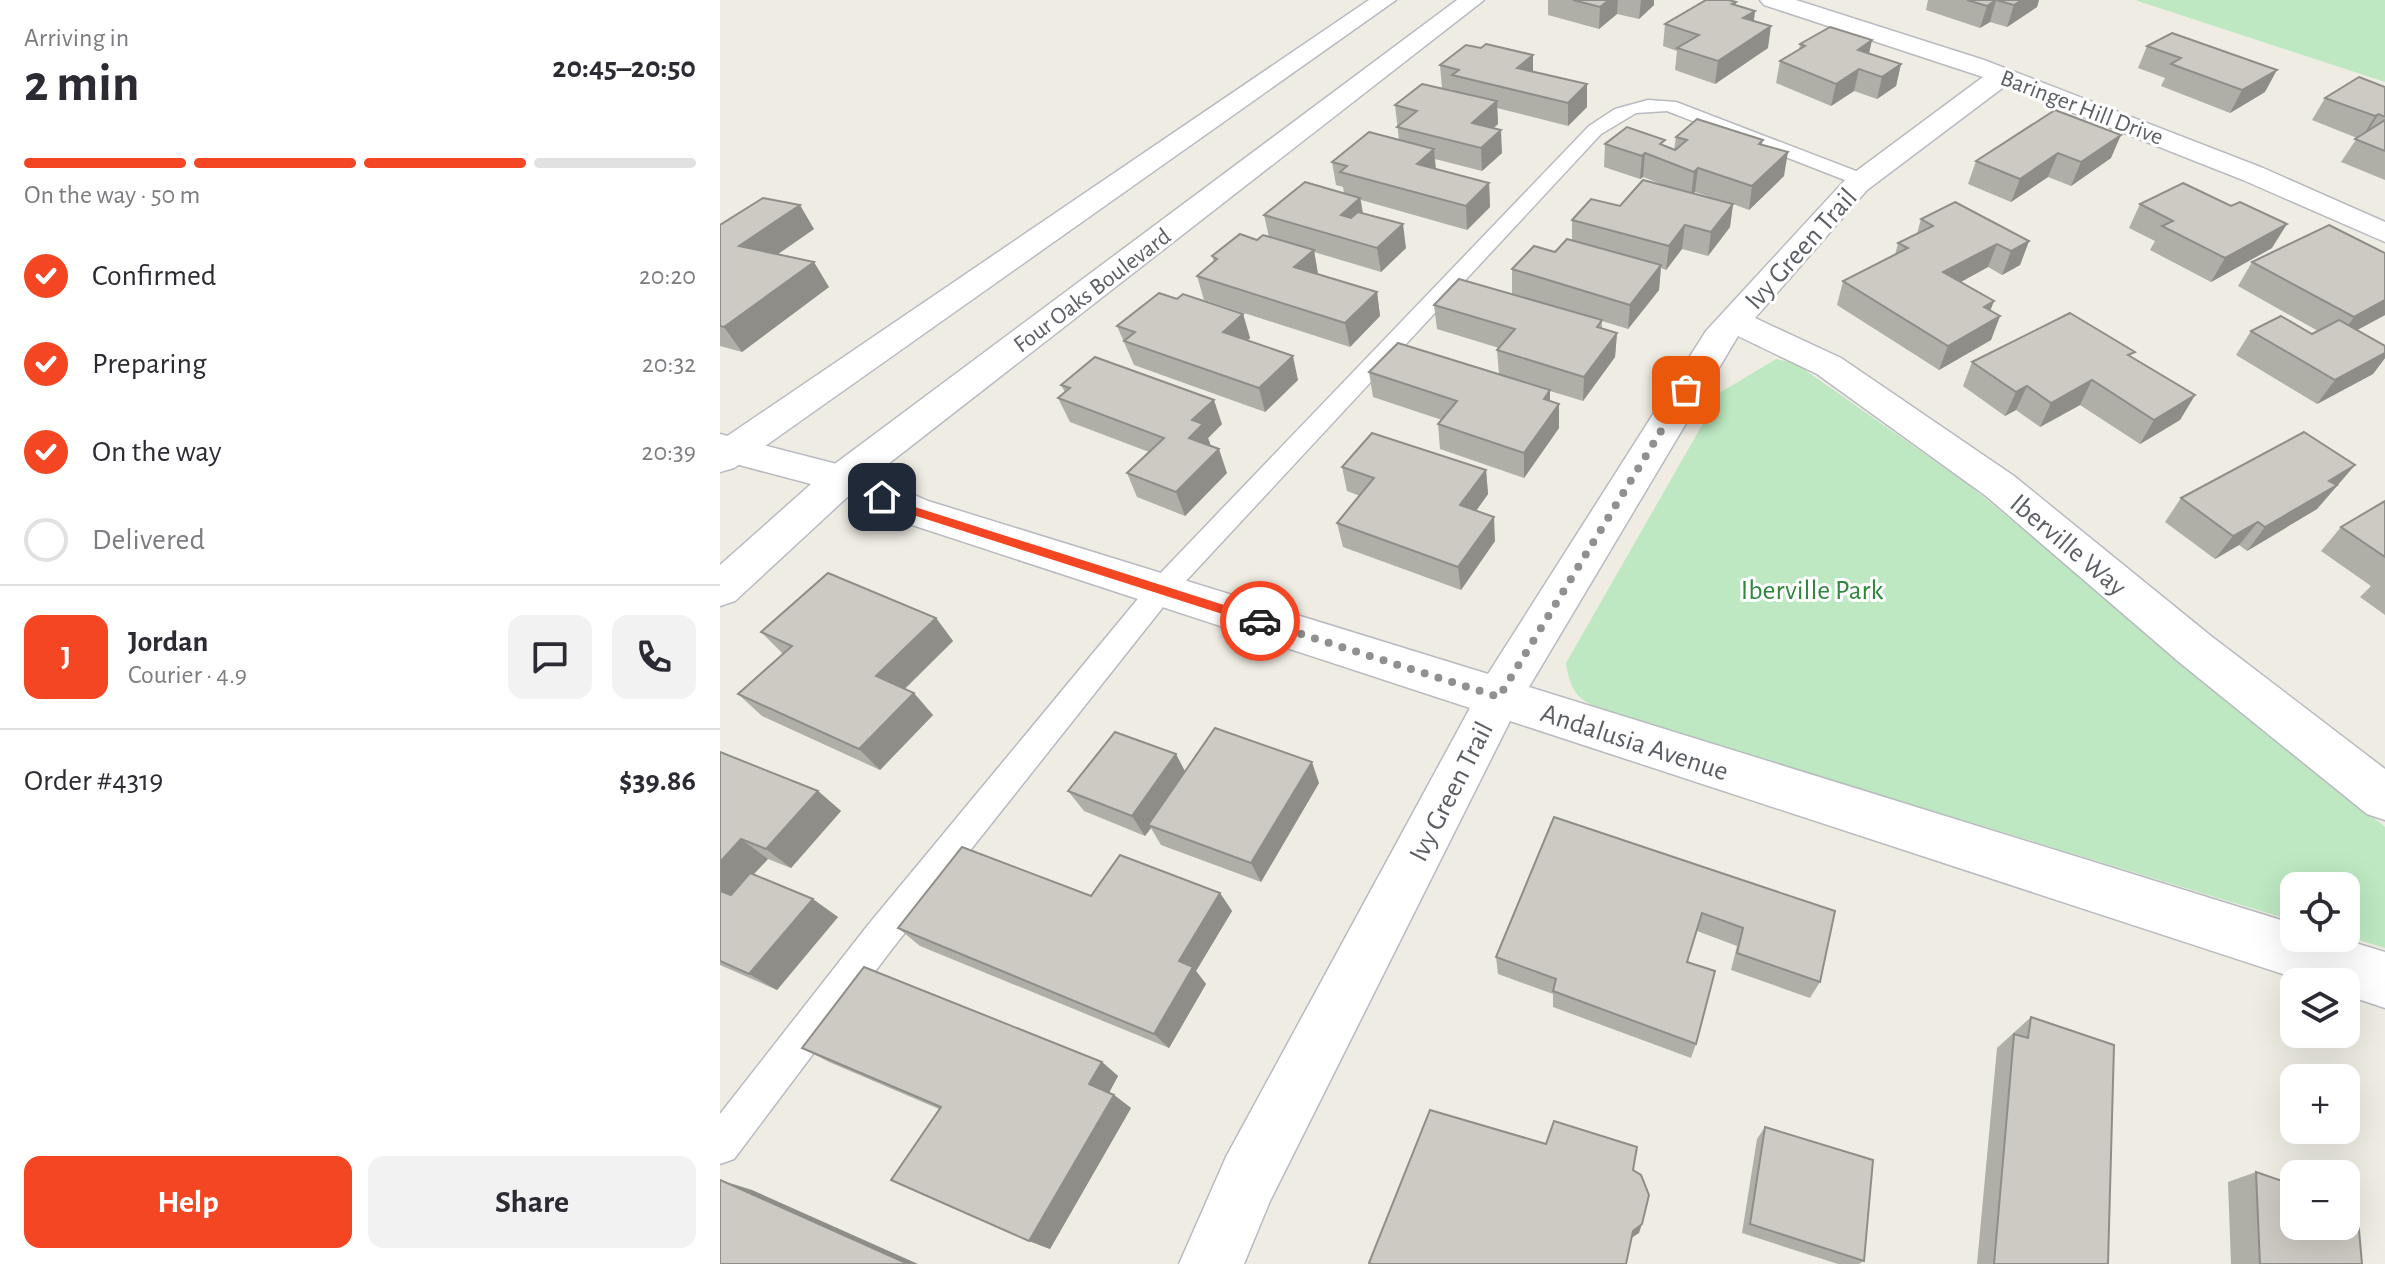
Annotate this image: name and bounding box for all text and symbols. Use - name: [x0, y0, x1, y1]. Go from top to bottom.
- text: Arriving in: [24, 25, 129, 51]
- text: 20:45–20:50: [552, 53, 696, 83]
- text: 2 min: [24, 58, 139, 110]
- street label: Baringer Hill Drive: [1997, 66, 2166, 150]
- text: On the way · 50 m: [24, 182, 200, 208]
- street label: Ivy Green Trail: [1740, 183, 1863, 315]
- street label: Four Oaks Boulevard: [1010, 224, 1176, 357]
- icon: check: [24, 254, 68, 298]
- text: Confirmed: [92, 261, 216, 291]
- text: 20:20: [639, 263, 696, 289]
- icon: check: [24, 342, 68, 386]
- text: Preparing: [92, 349, 207, 379]
- text: 20:32: [642, 351, 696, 377]
- pin: [1652, 356, 1720, 424]
- icon: bag: [1664, 368, 1708, 412]
- icon: check: [24, 430, 68, 474]
- text: On the way: [92, 437, 221, 467]
- text: 20:39: [642, 439, 696, 465]
- pin: [848, 463, 916, 531]
- icon: home: [860, 475, 904, 519]
- street label: Iberville Way: [2004, 489, 2131, 602]
- text: Delivered: [92, 525, 205, 555]
- park label: Iberville Park: [1741, 577, 1883, 605]
- courier: [1220, 581, 1300, 661]
- icon: car: [1238, 599, 1282, 643]
- button: chat: [508, 615, 592, 699]
- button: phone: [612, 615, 696, 699]
- text: Jordan: [128, 627, 208, 657]
- text: J: [61, 642, 71, 672]
- text: Courier · 4.9: [128, 662, 247, 688]
- street label: Andalusia Avenue: [1537, 699, 1732, 786]
- street label: Ivy Green Trail: [1405, 718, 1499, 866]
- text: Order #4319: [24, 766, 163, 796]
- text: $39.86: [619, 766, 696, 796]
- map controls: [2280, 872, 2360, 1240]
- button: locate: [2280, 872, 2360, 952]
- button: layers: [2280, 968, 2360, 1048]
- button: +: [2280, 1064, 2360, 1144]
- button: Help: [24, 1156, 352, 1248]
- button: Share: [368, 1156, 696, 1248]
- button: −: [2280, 1160, 2360, 1240]

